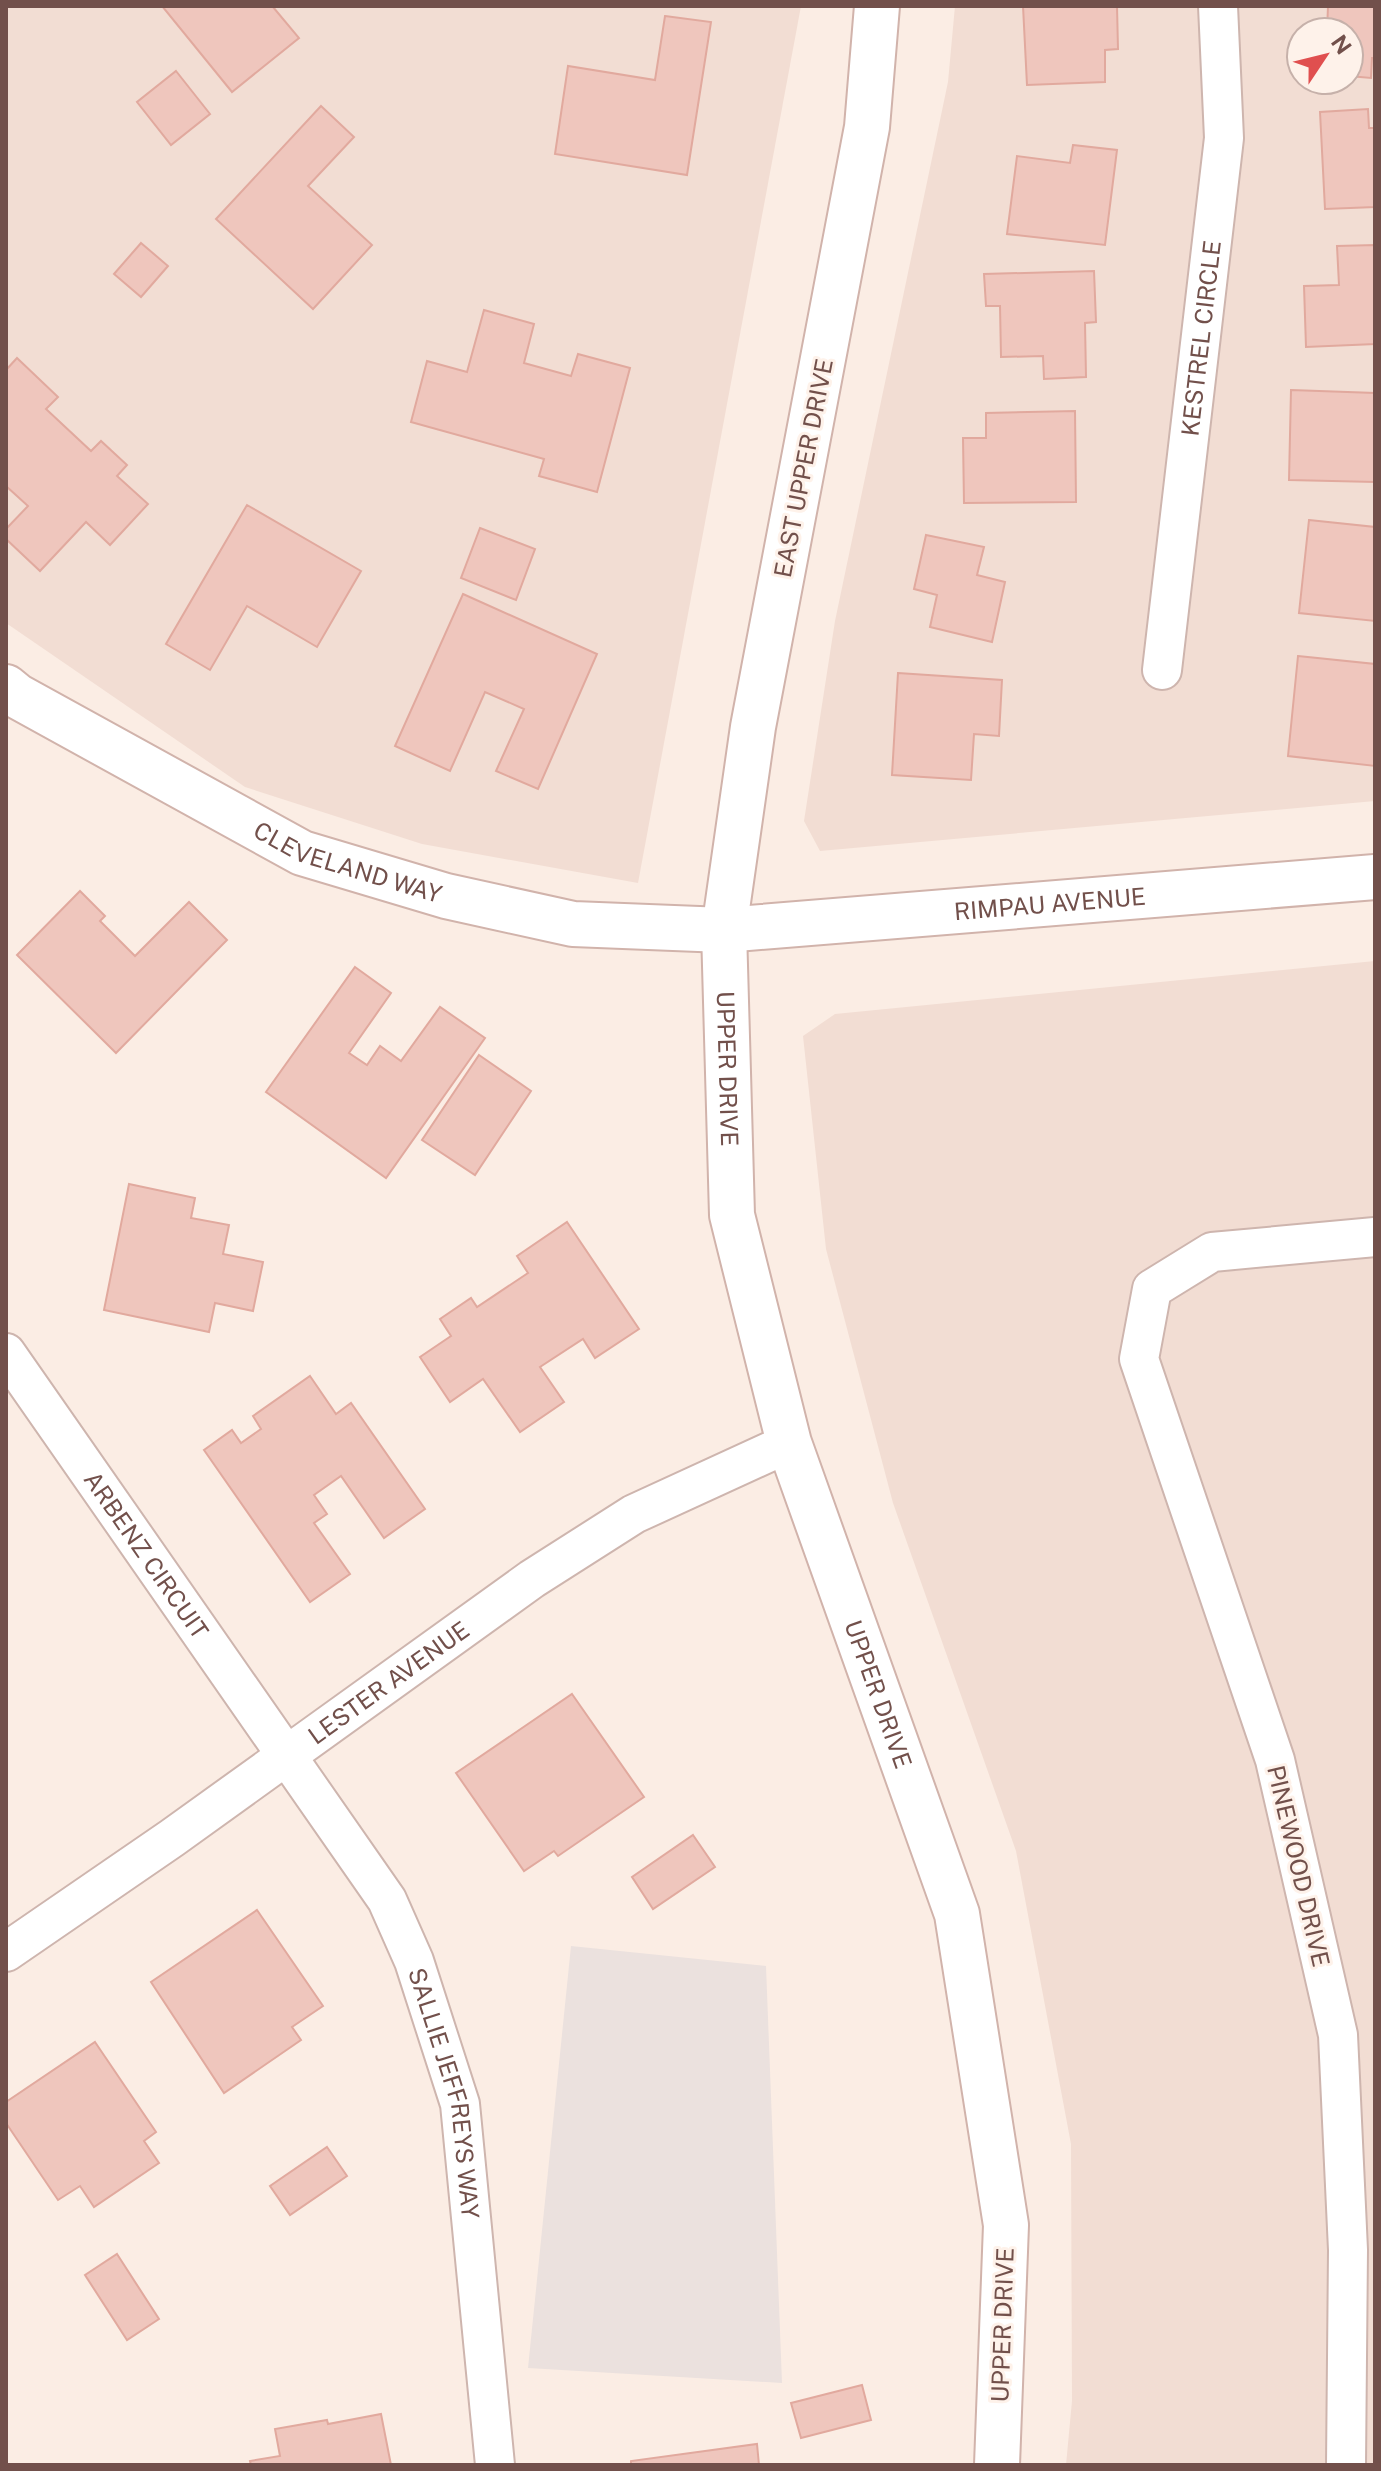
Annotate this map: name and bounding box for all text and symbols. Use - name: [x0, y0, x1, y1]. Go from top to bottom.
- north arrow: [1285, 16, 1365, 96]
- text: N: [1326, 30, 1357, 59]
- street label: KESTREL CIRCLE: [1175, 239, 1226, 438]
- street label: EAST UPPER DRIVE: [768, 356, 838, 580]
- street label: CLEVELAND WAY: [249, 815, 446, 908]
- street label: RIMPAU AVENUE: [953, 882, 1147, 925]
- street label: UPPER DRIVE: [712, 991, 744, 1147]
- street label: ARBENZ CIRCUIT: [79, 1466, 215, 1644]
- street label: LESTER AVENUE: [303, 1615, 474, 1749]
- street label: UPPER DRIVE: [839, 1616, 918, 1772]
- street label: PINEWOOD DRIVE: [1262, 1762, 1336, 1970]
- street label: SALLIE JEFFREYS WAY: [403, 1964, 485, 2220]
- street label: UPPER DRIVE: [985, 2247, 1019, 2403]

